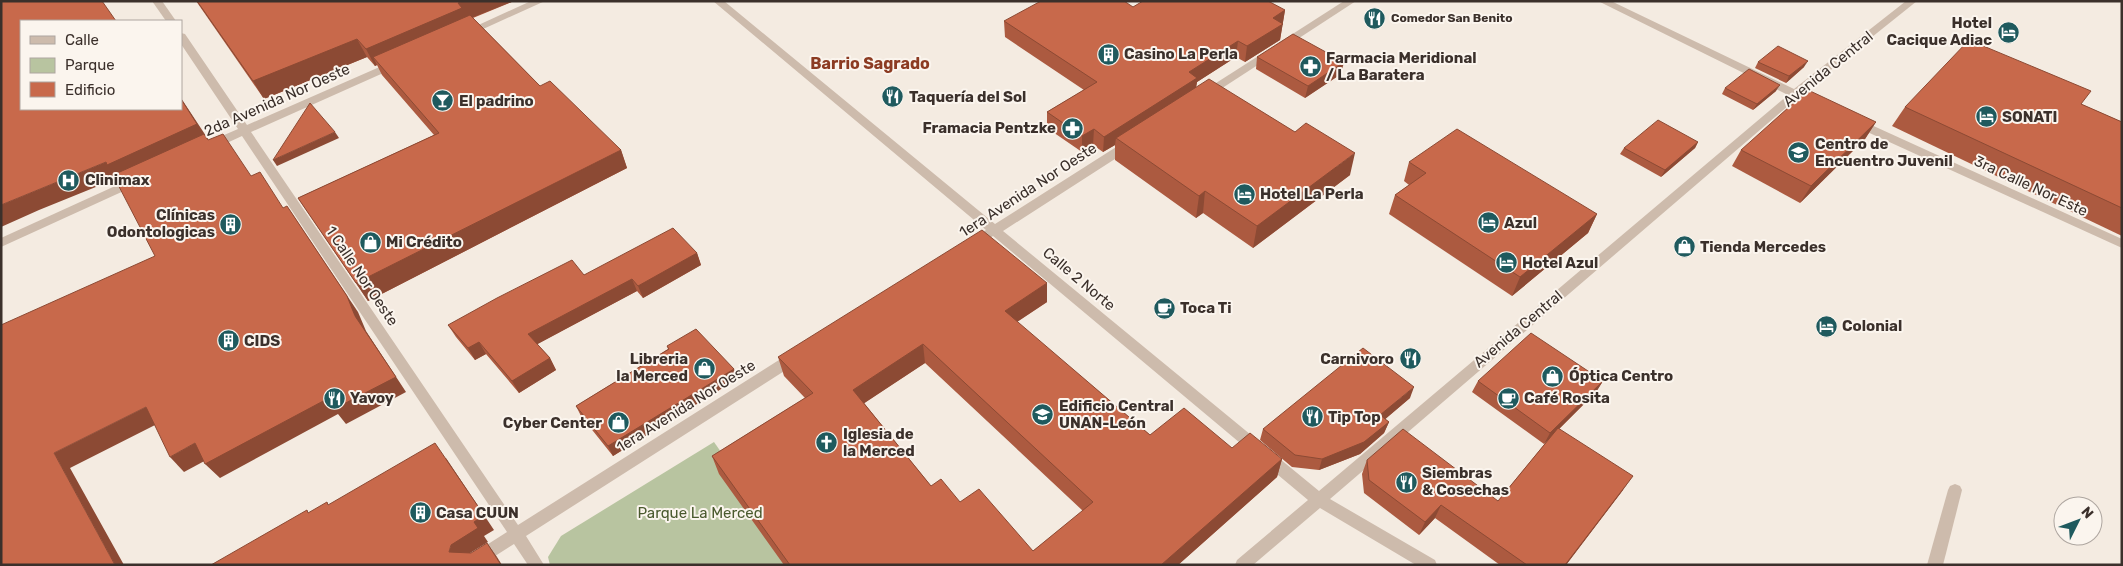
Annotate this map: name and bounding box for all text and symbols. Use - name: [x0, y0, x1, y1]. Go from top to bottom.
- restaurant icon: Comedor San Benito: [1363, 6, 1387, 30]
- place label: Comedor San Benito: [1391, 11, 1513, 25]
- place label: Hotel Cacique Adiac: [1887, 14, 1992, 49]
- legend: [20, 20, 182, 110]
- hotel icon: Hotel Cacique Adiac: [1996, 20, 2020, 44]
- street label: Avenida Central: [1779, 27, 1877, 111]
- text: Calle: [65, 31, 99, 49]
- building icon: Casino La Perla: [1096, 42, 1120, 66]
- place label: Casino La Perla: [1124, 45, 1238, 63]
- place label: Farmacia Meridional / La Baratera: [1326, 49, 1477, 84]
- district label: Barrio Sagrado: [810, 54, 930, 73]
- pharmacy icon: Farmacia Meridional / La Baratera: [1298, 55, 1322, 79]
- text: Parque: [65, 56, 115, 74]
- street label: 2da Avenida Nor Oeste: [201, 60, 353, 140]
- text: Edificio: [65, 81, 115, 99]
- restaurant icon: Taquería del Sol: [881, 85, 905, 109]
- place label: Taquería del Sol: [909, 88, 1026, 106]
- bar icon: El padrino: [431, 89, 455, 113]
- place label: El padrino: [459, 92, 534, 110]
- hotel icon: SONATI: [1974, 105, 1998, 129]
- place label: SONATI: [2002, 108, 2057, 126]
- pharmacy icon: Framacia Pentzke: [1060, 116, 1084, 140]
- place label: Framacia Pentzke: [922, 119, 1056, 137]
- place label: Centro de Encuentro Juvenil: [1815, 135, 1953, 170]
- street label: 1era Avenida Nor Oeste: [956, 139, 1100, 241]
- school or university icon: Centro de Encuentro Juvenil: [1787, 141, 1811, 165]
- street label: 3ra Calle Nor Este: [1971, 152, 2091, 220]
- hospital icon: Clinimax: [57, 168, 81, 192]
- place label: Clinimax: [85, 171, 150, 189]
- hotel icon: Hotel La Perla: [1232, 182, 1256, 206]
- place label: Hotel La Perla: [1260, 185, 1364, 203]
- place label: Clínicas Odontologicas: [107, 206, 215, 241]
- hotel icon: Azul: [1476, 211, 1500, 235]
- building icon: Clínicas Odontologicas: [219, 212, 243, 236]
- place label: Azul: [1504, 214, 1537, 232]
- street label: 1 Calle Nor Oeste: [322, 223, 402, 329]
- shop icon: Mi Crédito: [358, 230, 382, 254]
- place label: Mi Crédito: [386, 233, 462, 251]
- shop icon: Tienda Mercedes: [1672, 235, 1696, 259]
- place label: Tienda Mercedes: [1700, 238, 1826, 256]
- street label: Calle 2 Norte: [1039, 243, 1119, 315]
- hotel icon: Hotel Azul: [1494, 251, 1518, 275]
- place label: Hotel Azul: [1522, 254, 1598, 272]
- street label: Avenida Central: [1470, 287, 1566, 371]
- cafe icon: Toca Ti: [1152, 296, 1176, 320]
- place label: Toca Ti: [1180, 299, 1231, 317]
- hotel icon: Colonial: [1814, 314, 1838, 338]
- place label: Colonial: [1842, 317, 1902, 335]
- building icon: CIDS: [216, 329, 240, 353]
- place label: CIDS: [244, 332, 280, 350]
- restaurant icon: Carnivoro: [1398, 347, 1422, 371]
- place label: Libreria la Merced: [616, 350, 688, 385]
- place label: Carnivoro: [1320, 350, 1394, 368]
- street label: 1era Avenida Nor Oeste: [613, 356, 759, 456]
- shop icon: Libreria la Merced: [692, 356, 716, 380]
- shop icon: Óptica Centro: [1541, 364, 1565, 388]
- place label: Óptica Centro: [1569, 367, 1673, 385]
- restaurant icon: Yavoy: [322, 386, 346, 410]
- cafe icon: Café Rosita: [1496, 386, 1520, 410]
- place label: Yavoy: [350, 389, 394, 407]
- place label: Café Rosita: [1524, 389, 1610, 407]
- place label: Edificio Central UNAN-León: [1059, 397, 1174, 432]
- school or university icon: Edificio Central UNAN-León: [1031, 403, 1055, 427]
- restaurant icon: Tip Top: [1300, 405, 1324, 429]
- place label: Tip Top: [1328, 408, 1381, 426]
- shop icon: Cyber Center: [606, 411, 630, 435]
- place label: Cyber Center: [503, 414, 602, 432]
- place label: Iglesia de la Merced: [843, 425, 915, 460]
- church icon: Iglesia de la Merced: [815, 431, 839, 455]
- place label: Siembras & Cosechas: [1422, 464, 1509, 499]
- restaurant icon: Siembras & Cosechas: [1394, 470, 1418, 494]
- north arrow: [2053, 496, 2103, 546]
- building icon: Casa CUUN: [408, 501, 432, 525]
- text: N: [2078, 503, 2097, 522]
- place label: Casa CUUN: [436, 504, 519, 522]
- park label: Parque La Merced: [637, 504, 763, 522]

